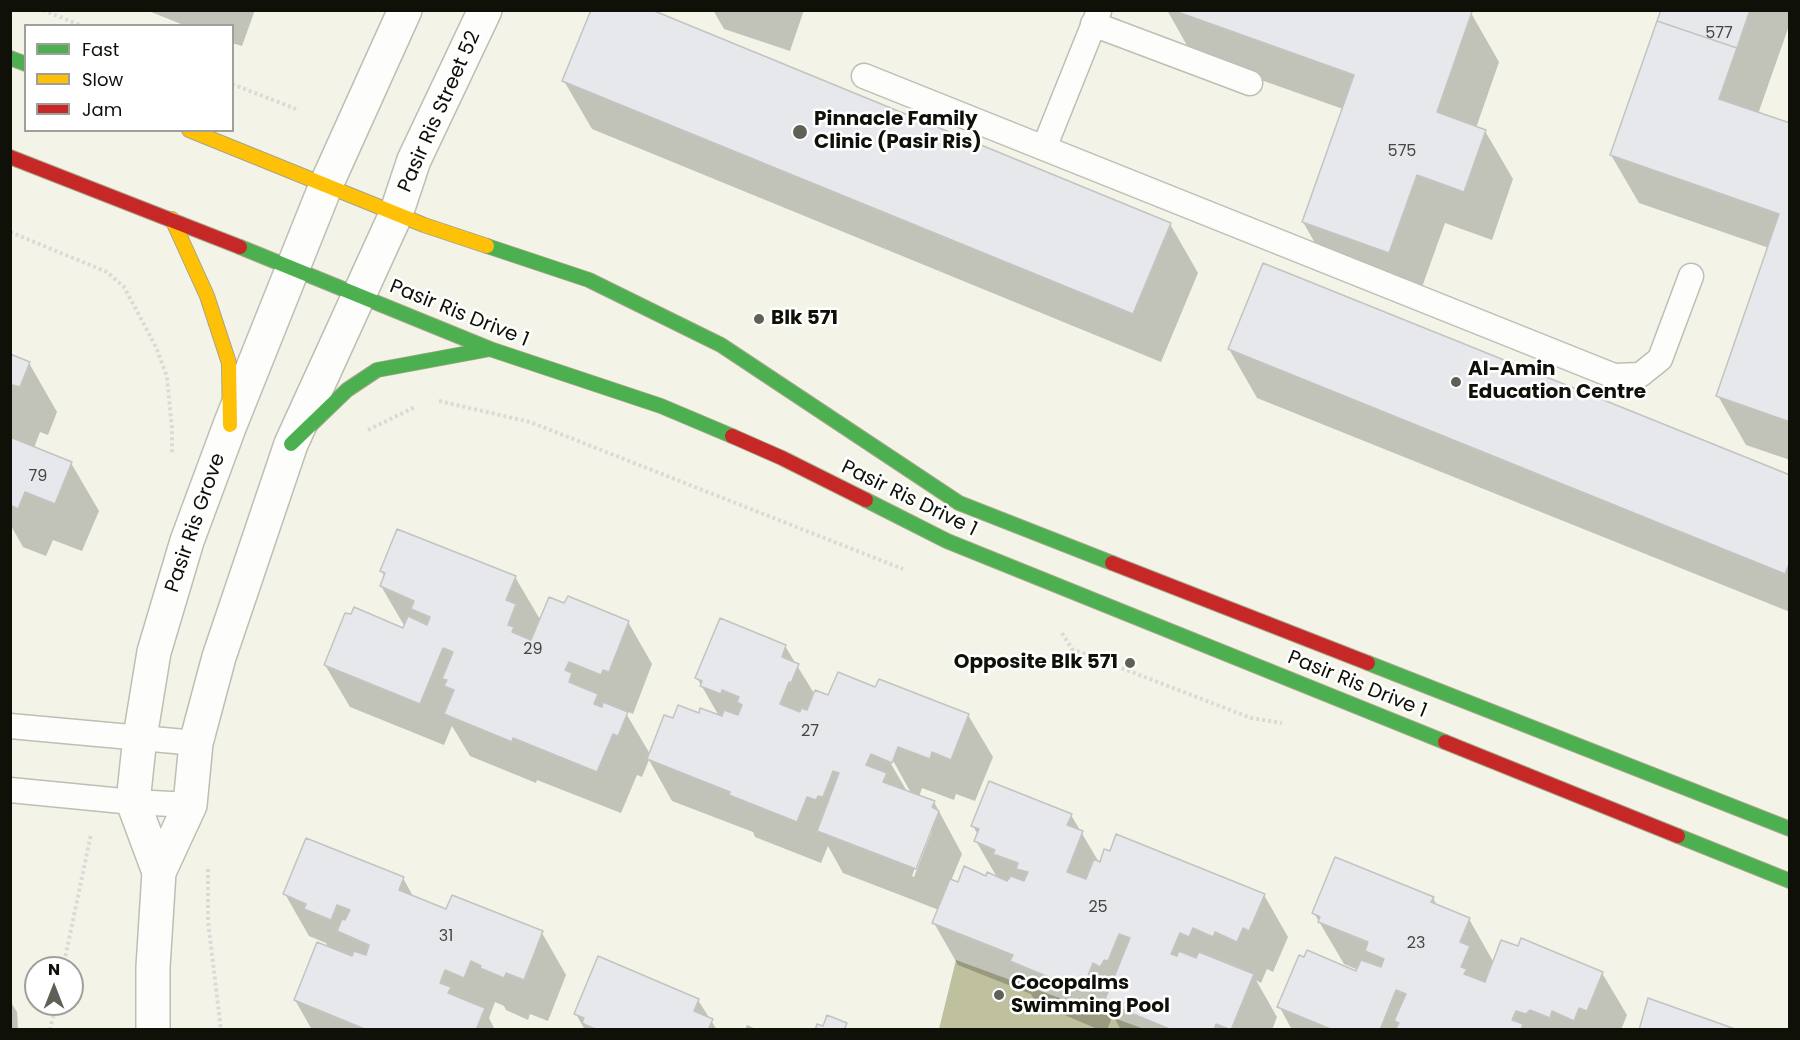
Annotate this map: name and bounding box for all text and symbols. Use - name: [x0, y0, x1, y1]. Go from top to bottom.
- legend: [24, 24, 234, 132]
- house number: 577: [1705, 24, 1733, 44]
- street label: Pasir Ris Street 52: [394, 28, 486, 196]
- text: Fast: [82, 37, 119, 62]
- text: Slow: [82, 67, 123, 92]
- text: Jam: [82, 97, 122, 122]
- place label: Pinnacle Family Clinic (Pasir Ris): [814, 108, 982, 155]
- marker: Pinnacle Family Clinic (Pasir Ris): [791, 123, 809, 141]
- house number: 575: [1388, 142, 1416, 162]
- street label: Pasir Ris Drive 1: [386, 275, 532, 353]
- place label: Blk 571: [771, 307, 838, 331]
- marker: Blk 571: [752, 312, 766, 326]
- place label: Al-Amin Education Centre: [1468, 358, 1646, 405]
- marker: Al-Amin Education Centre: [1449, 375, 1463, 389]
- street label: Pasir Ris Grove: [161, 450, 231, 596]
- street label: Pasir Ris Drive 1: [837, 456, 981, 542]
- house number: 79: [29, 467, 47, 487]
- house number: 29: [523, 640, 543, 660]
- street label: Pasir Ris Drive 1: [1284, 646, 1430, 724]
- place label: Opposite Blk 571: [954, 651, 1118, 675]
- marker: Opposite Blk 571: [1123, 656, 1137, 670]
- house number: 27: [801, 722, 819, 742]
- house number: 25: [1088, 898, 1108, 918]
- house number: 31: [439, 927, 453, 947]
- house number: 23: [1407, 934, 1425, 954]
- north arrow: [24, 956, 84, 1016]
- text: N: [48, 958, 60, 981]
- place label: Cocopalms Swimming Pool: [1011, 972, 1170, 1019]
- marker: Cocopalms Swimming Pool: [992, 988, 1006, 1002]

